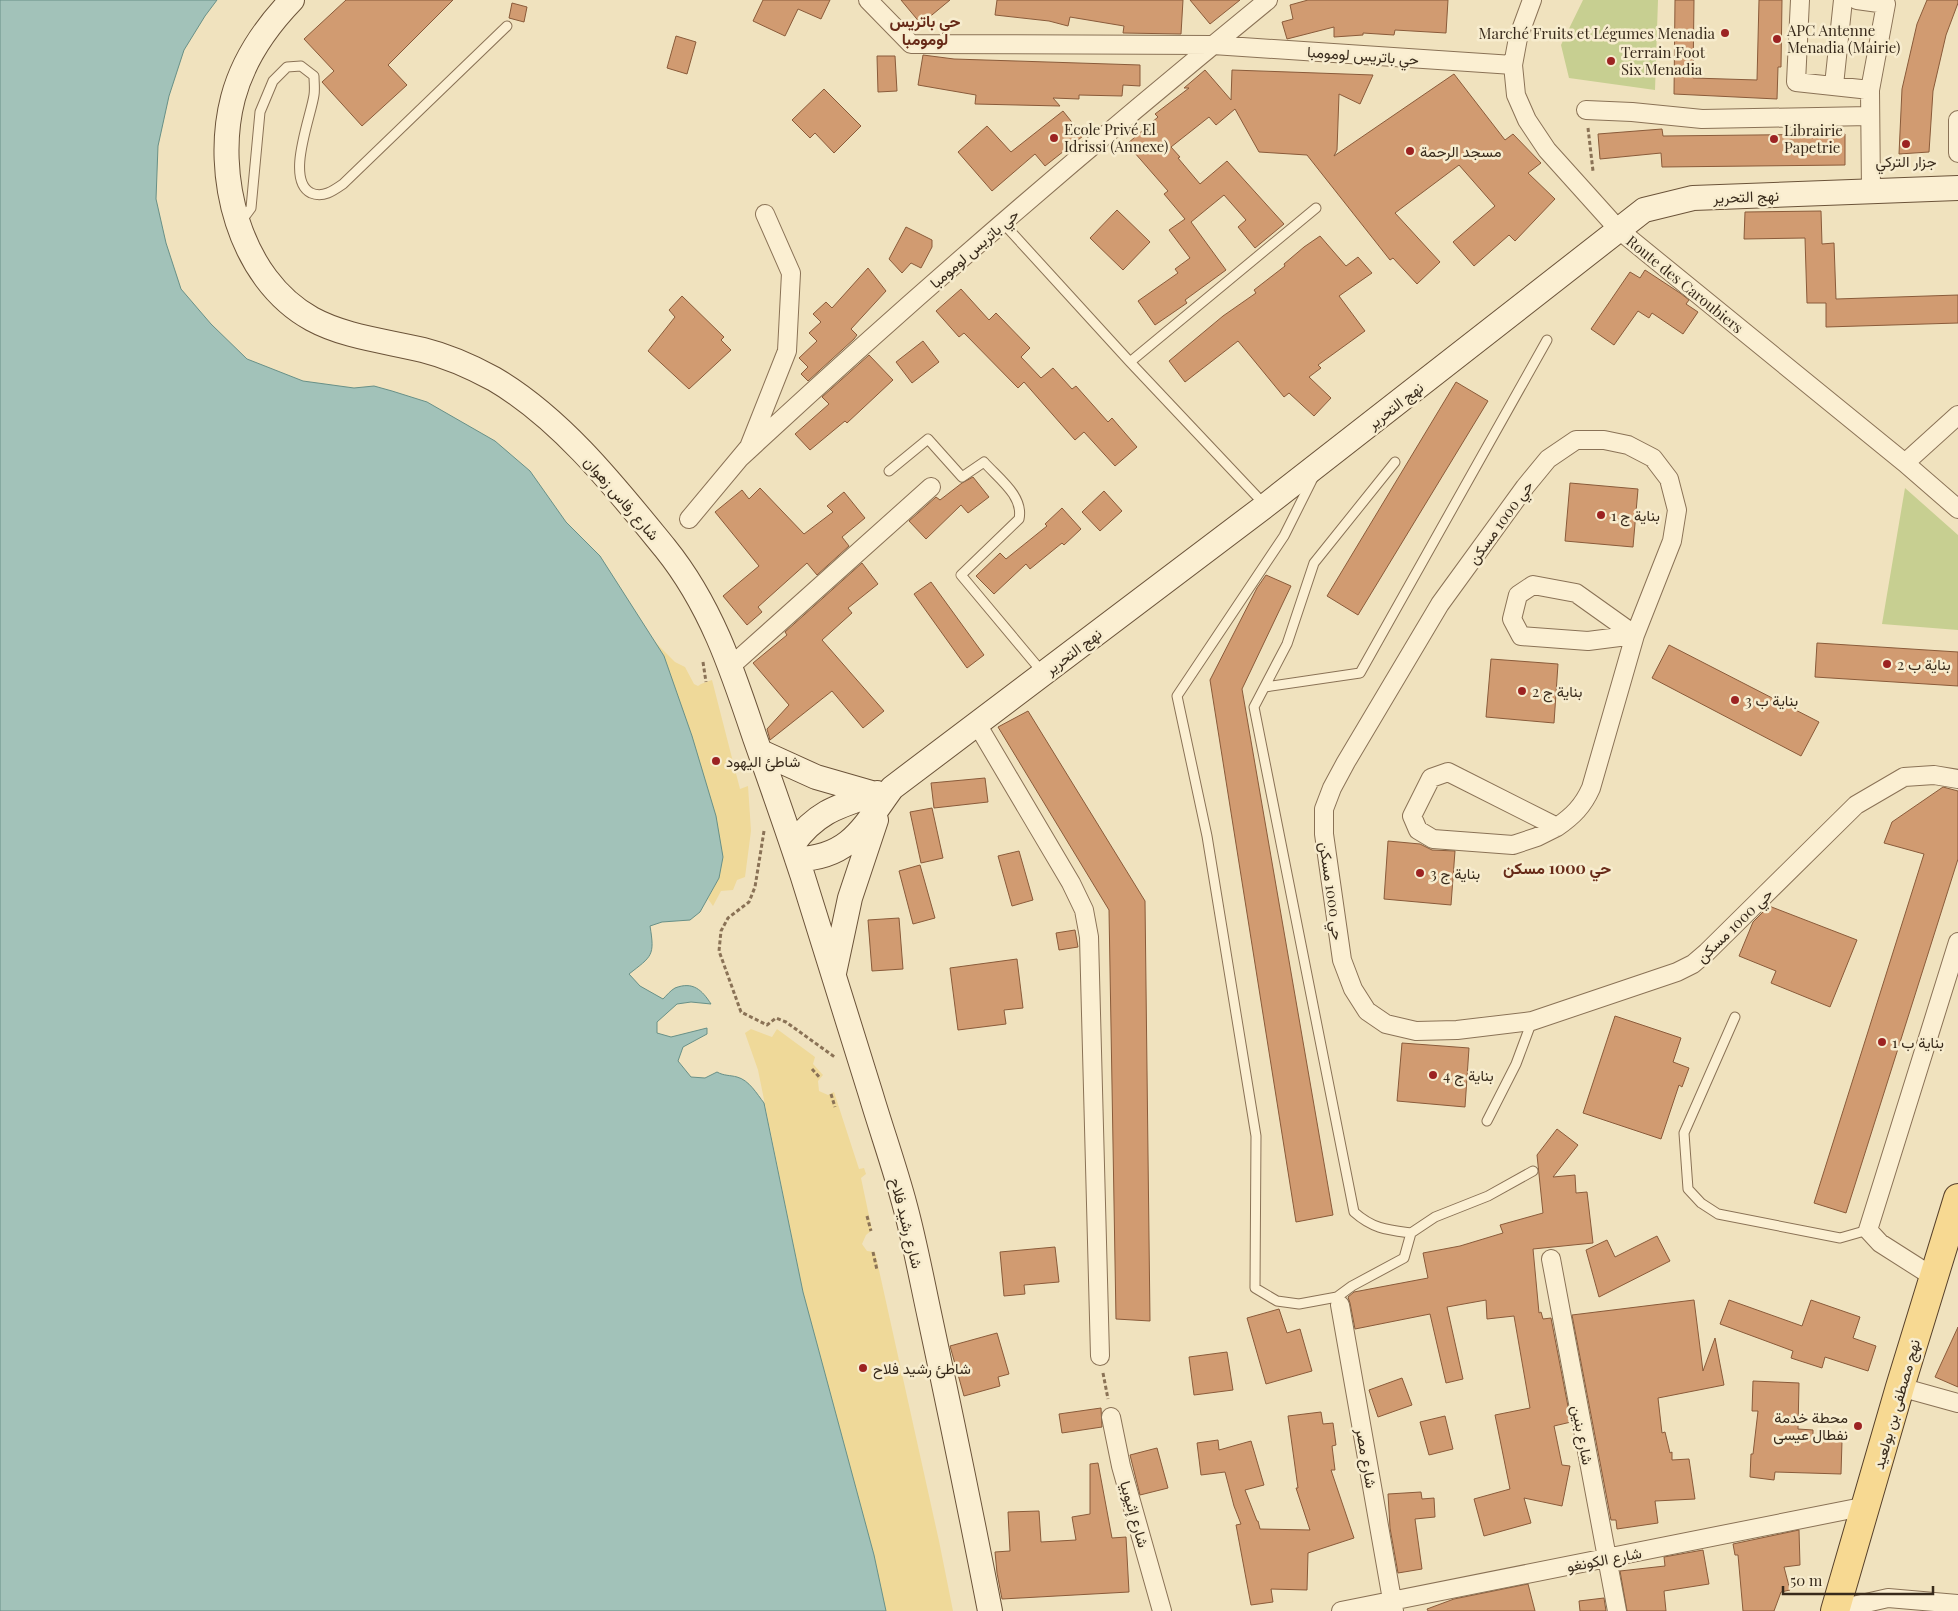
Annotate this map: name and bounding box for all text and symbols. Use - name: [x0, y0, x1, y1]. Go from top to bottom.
- district label: حي باتريس لومومبا: [890, 10, 961, 50]
- place label: APC Antenne Menadia (Mairie): [1786, 20, 1900, 57]
- place label: Marché Fruits et Légumes Menadia: [1478, 23, 1716, 43]
- marker: Marché Fruits et Légumes Menadia: [1719, 27, 1731, 39]
- marker: APC Antenne Menadia (Mairie): [1771, 33, 1783, 45]
- street label: حي باتريس لومومبا: [1306, 41, 1420, 73]
- place label: Terrain Foot Six Menadia: [1621, 42, 1706, 79]
- marker: Terrain Foot Six Menadia: [1605, 55, 1617, 67]
- place label: Ecole Privé El Idrissi (Annexe): [1064, 119, 1168, 156]
- place label: Librairie Papetrie: [1784, 120, 1843, 157]
- marker: Ecole Privé El Idrissi (Annexe): [1048, 132, 1060, 144]
- marker: Librairie Papetrie: [1768, 133, 1780, 145]
- marker: جزار التركي: [1900, 138, 1912, 150]
- place label: مسجد الرحمة: [1420, 141, 1501, 161]
- marker: مسجد الرحمة: [1404, 145, 1416, 157]
- place label: جزار التركي: [1875, 151, 1937, 175]
- street label: نهج التحرير: [1712, 185, 1779, 209]
- street label: حي باتريس لومومبا: [925, 204, 1025, 295]
- street label: Route des Caroubiers: [1622, 231, 1748, 337]
- street label: نهج التحرير: [1362, 377, 1428, 435]
- street label: شارع رفاس زهوان: [579, 452, 664, 546]
- street label: حي 1000 مسكن: [1463, 476, 1540, 570]
- place label: بناية ج 1: [1611, 505, 1660, 527]
- marker: بناية ج 1: [1595, 509, 1607, 521]
- street label: نهج التحرير: [1040, 623, 1107, 681]
- place label: بناية ب 2: [1897, 654, 1951, 674]
- marker: بناية ب 2: [1881, 658, 1893, 670]
- place label: بناية ج 2: [1532, 681, 1583, 703]
- marker: بناية ج 2: [1516, 685, 1528, 697]
- place label: بناية ب 3: [1745, 690, 1798, 710]
- marker: بناية ب 3: [1729, 694, 1741, 706]
- place label: شاطئ اليهود: [726, 751, 801, 772]
- marker: شاطئ اليهود: [710, 755, 722, 767]
- street label: حي 1000 مسكن: [1311, 841, 1349, 942]
- district label: حي 1000 مسكن: [1503, 857, 1611, 882]
- place label: بناية ج 3: [1430, 863, 1480, 885]
- marker: بناية ج 3: [1414, 867, 1426, 879]
- street label: حي 1000 مسكن: [1691, 883, 1779, 969]
- place label: بناية ب 1: [1892, 1032, 1944, 1052]
- marker: بناية ب 1: [1876, 1036, 1888, 1048]
- place label: بناية ج 4: [1443, 1065, 1494, 1087]
- marker: بناية ج 4: [1427, 1069, 1439, 1081]
- street label: شارع رشيد فلاح: [884, 1176, 928, 1271]
- street label: نهج مصطفى بن بولعيد: [1868, 1337, 1926, 1472]
- place label: شاطئ رشيد فلاح: [873, 1358, 971, 1380]
- marker: شاطئ رشيد فلاح: [857, 1362, 869, 1374]
- street label: شارع بنين: [1565, 1404, 1599, 1467]
- place label: محطة خدمة نفطال عيسى: [1773, 1407, 1848, 1445]
- marker: محطة خدمة نفطال عيسى: [1852, 1420, 1864, 1432]
- street label: شارع مصر: [1350, 1425, 1382, 1490]
- street label: شارع إثيوبيا: [1114, 1478, 1154, 1550]
- street label: شارع الكونغو: [1565, 1542, 1644, 1578]
- scale bar: [1783, 1564, 1933, 1596]
- text: 50 m: [1790, 1570, 1823, 1590]

